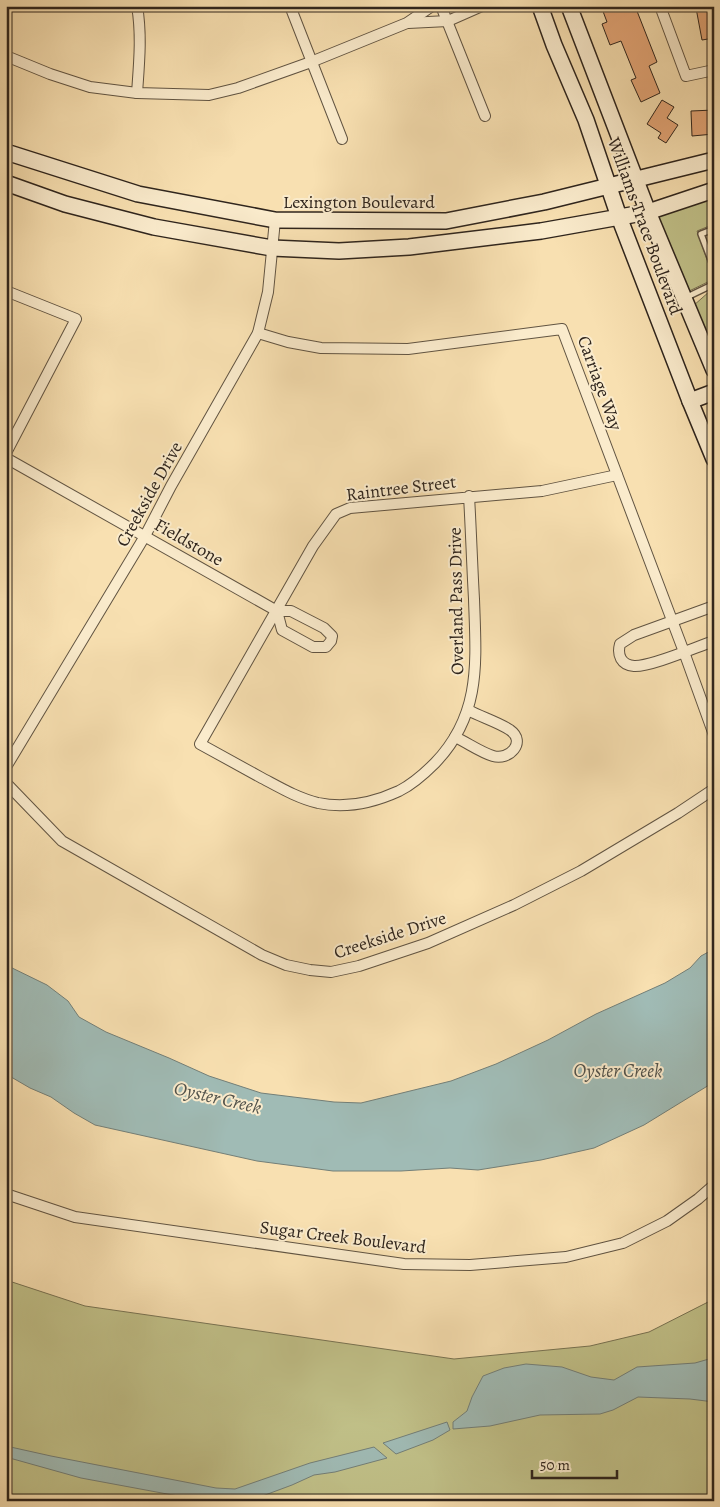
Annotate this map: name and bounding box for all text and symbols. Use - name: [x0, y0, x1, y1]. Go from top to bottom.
- street label: Williams Trace Boulevard: [601, 133, 688, 318]
- street label: Lexington Boulevard: [283, 190, 435, 214]
- street label: Carriage Way: [572, 332, 629, 435]
- street label: Creekside Drive: [110, 437, 188, 551]
- street label: Raintree Street: [345, 469, 457, 507]
- street label: Fieldstone: [150, 513, 228, 571]
- street label: Overland Pass Drive: [443, 527, 469, 675]
- street label: Creekside Drive: [331, 906, 449, 964]
- water label: Oyster Creek: [574, 1058, 662, 1084]
- water label: Oyster Creek: [172, 1075, 264, 1121]
- street label: Sugar Creek Boulevard: [258, 1215, 428, 1259]
- scale bar: [532, 1447, 618, 1479]
- text: 50 m: [540, 1455, 570, 1475]

